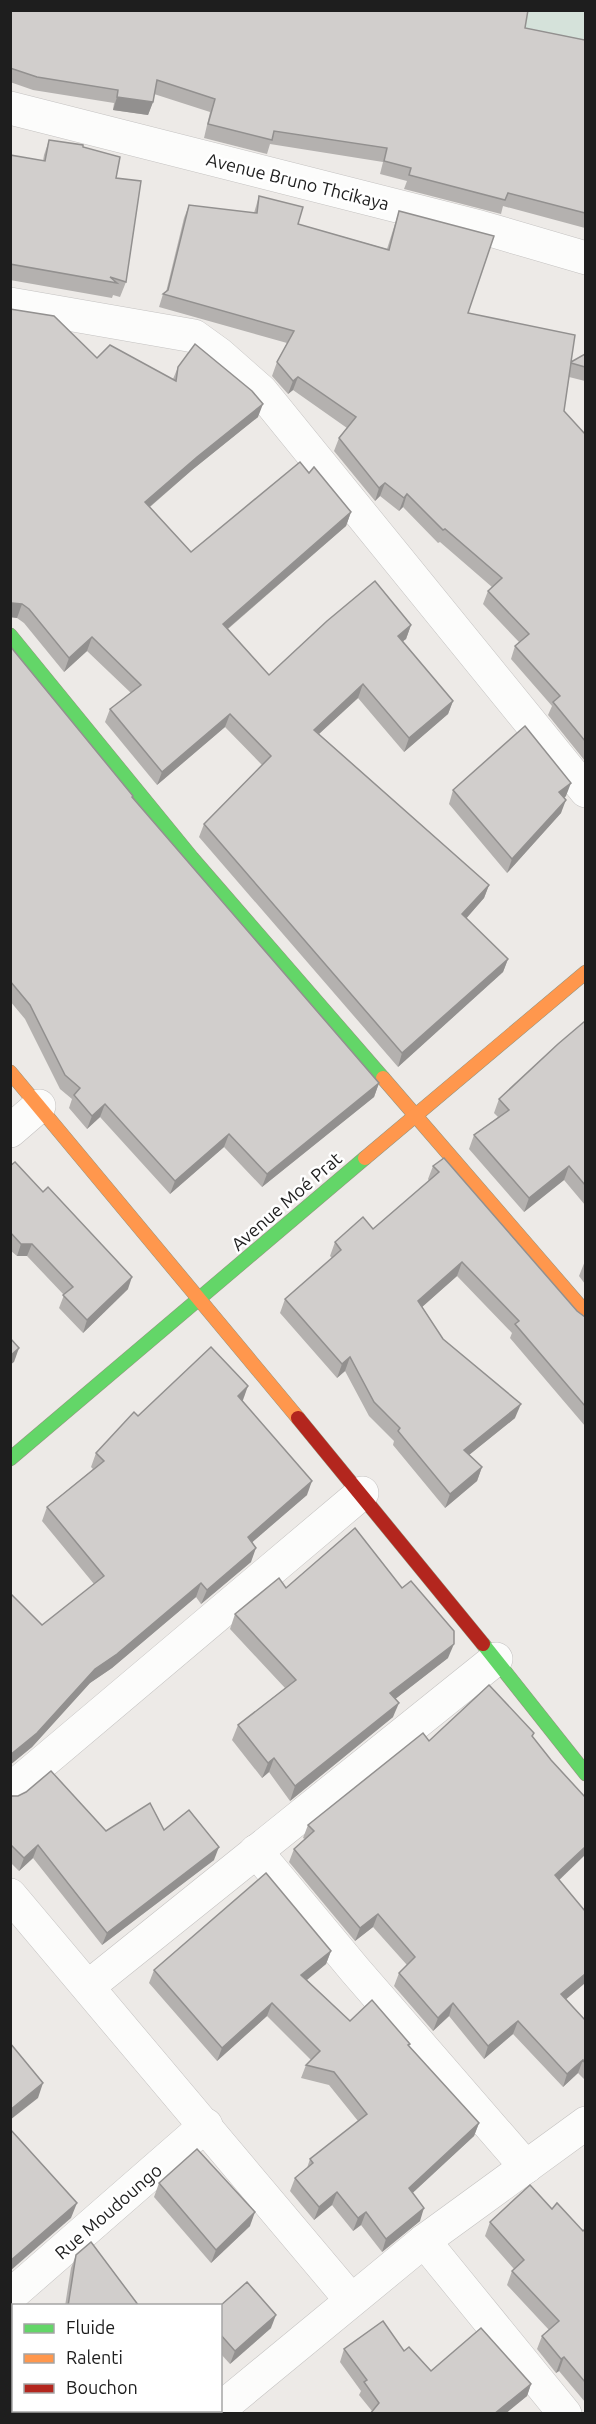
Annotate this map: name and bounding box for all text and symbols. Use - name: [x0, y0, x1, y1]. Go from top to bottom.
- street label: Avenue Bruno Thcikaya: [205, 149, 391, 213]
- street label: Avenue Moé Prat: [227, 1148, 345, 1254]
- street label: Rue Moudoungo: [51, 2159, 165, 2263]
- legend: [12, 2304, 222, 2412]
- text: Fluide: [66, 2317, 115, 2337]
- text: Ralenti: [66, 2347, 123, 2367]
- text: Bouchon: [66, 2377, 138, 2397]

